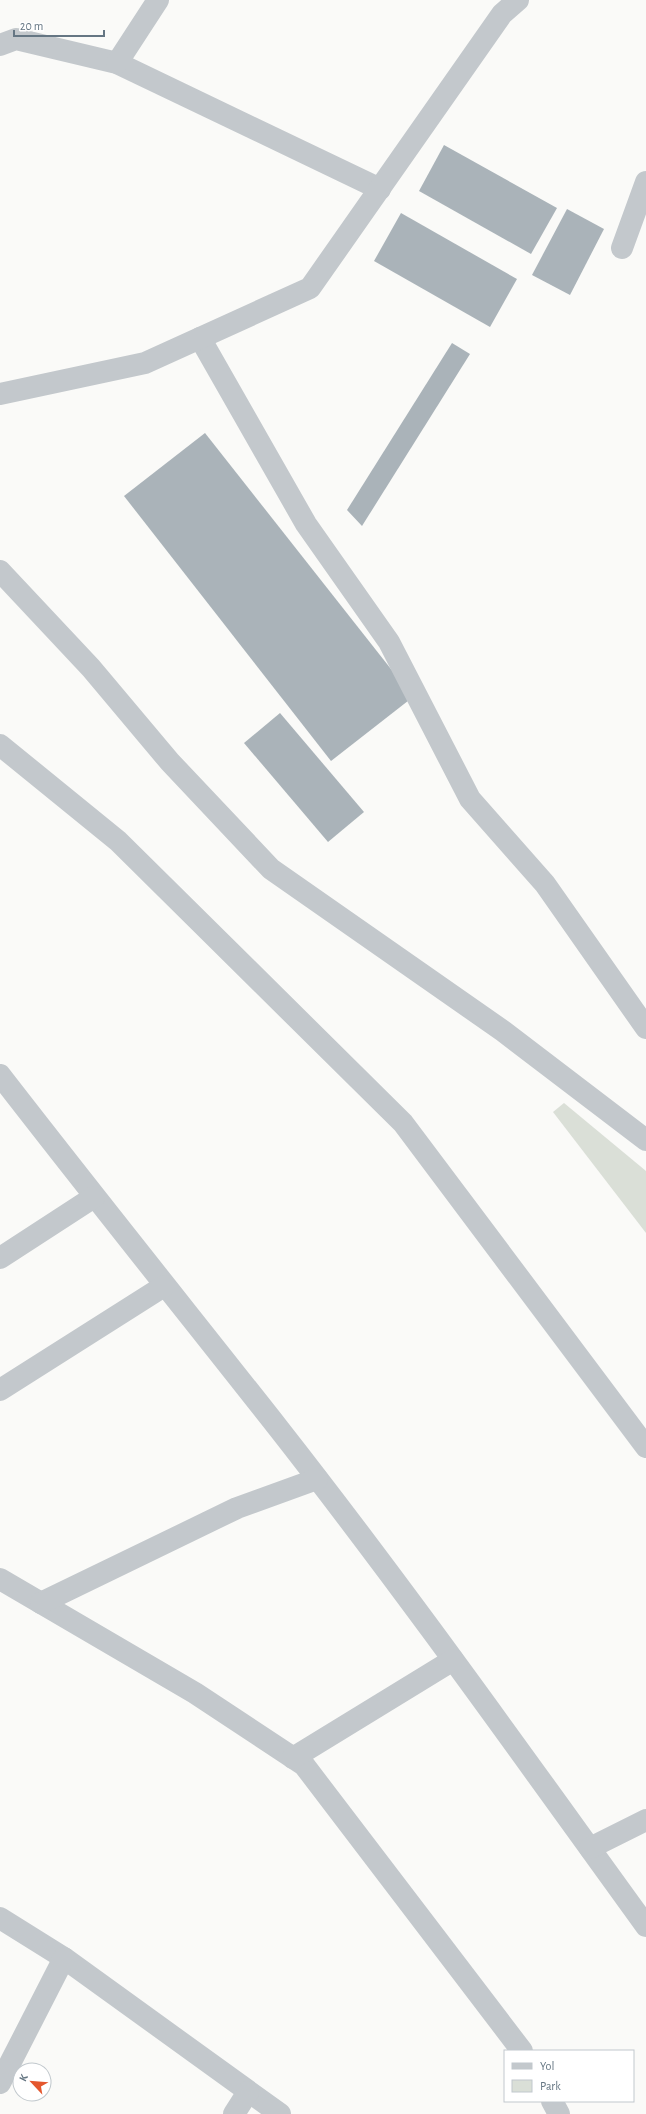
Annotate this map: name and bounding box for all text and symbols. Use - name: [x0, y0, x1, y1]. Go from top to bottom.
- scale bar: [14, 12, 104, 38]
- text: 20 m: [20, 20, 43, 32]
- legend: [504, 2050, 634, 2102]
- text: Yol: [540, 2060, 554, 2072]
- north arrow: [12, 2062, 52, 2102]
- text: K: [17, 2072, 30, 2083]
- text: Park: [540, 2080, 561, 2092]

